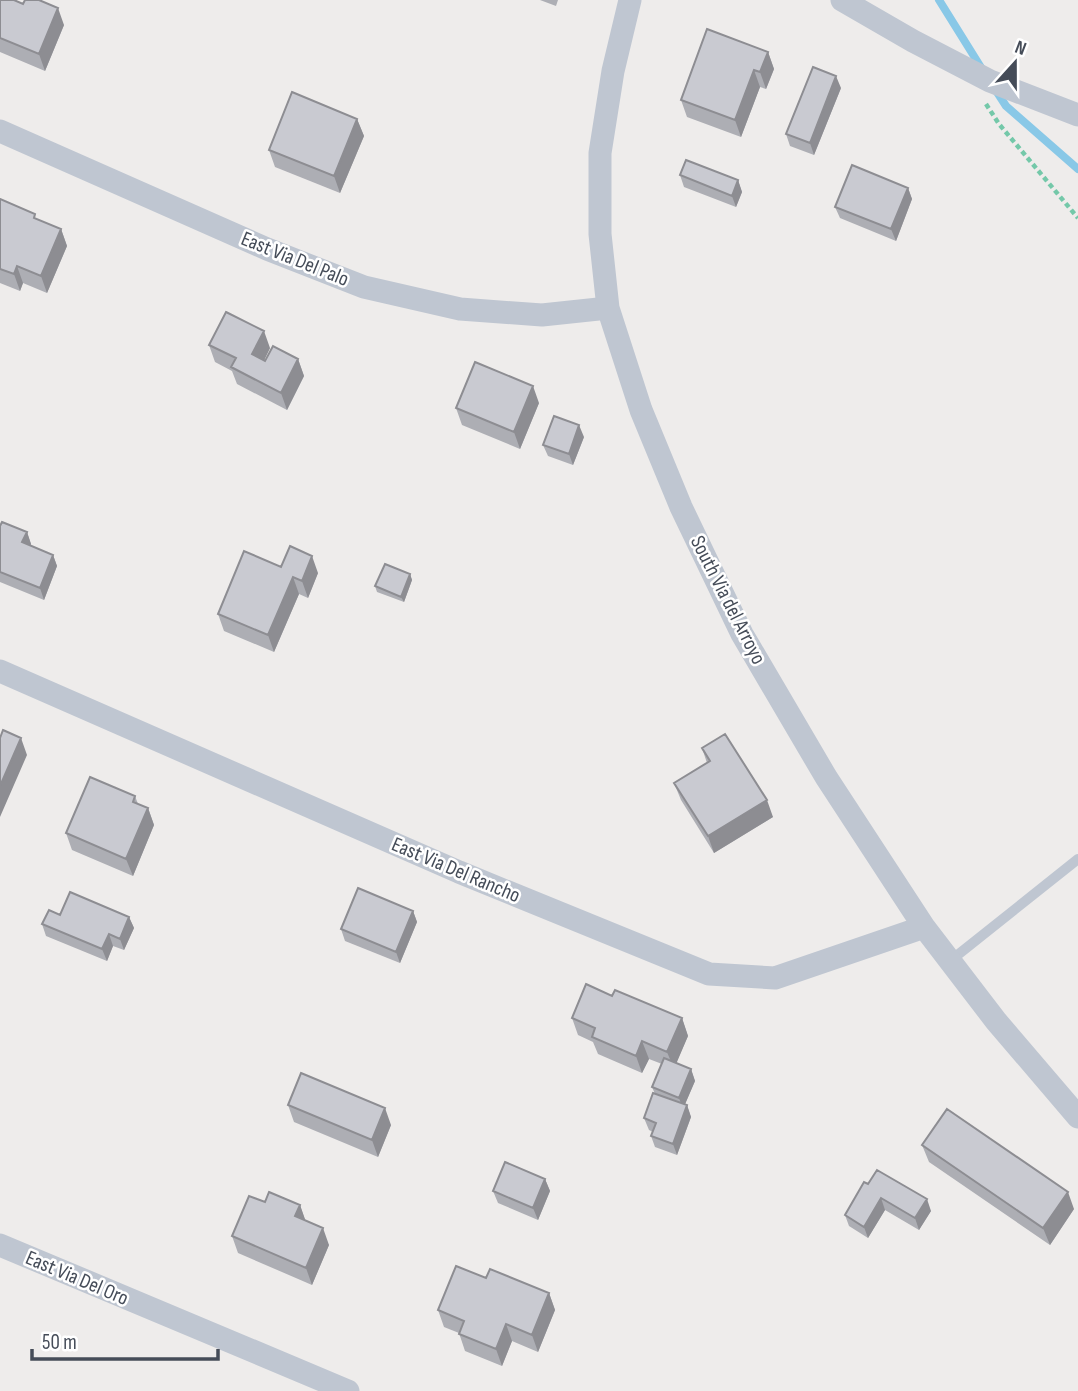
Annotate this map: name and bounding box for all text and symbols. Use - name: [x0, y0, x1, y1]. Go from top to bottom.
- north arrow: [980, 28, 1050, 98]
- text: N: [1012, 36, 1029, 61]
- street label: East Via Del Palo: [238, 226, 352, 292]
- street label: South Via del Arroyo: [685, 532, 771, 668]
- street label: East Via Del Rancho: [388, 832, 524, 908]
- street label: East Via Del Oro: [22, 1245, 132, 1311]
- scale bar: [32, 1318, 217, 1362]
- text: 50 m: [42, 1330, 77, 1355]

